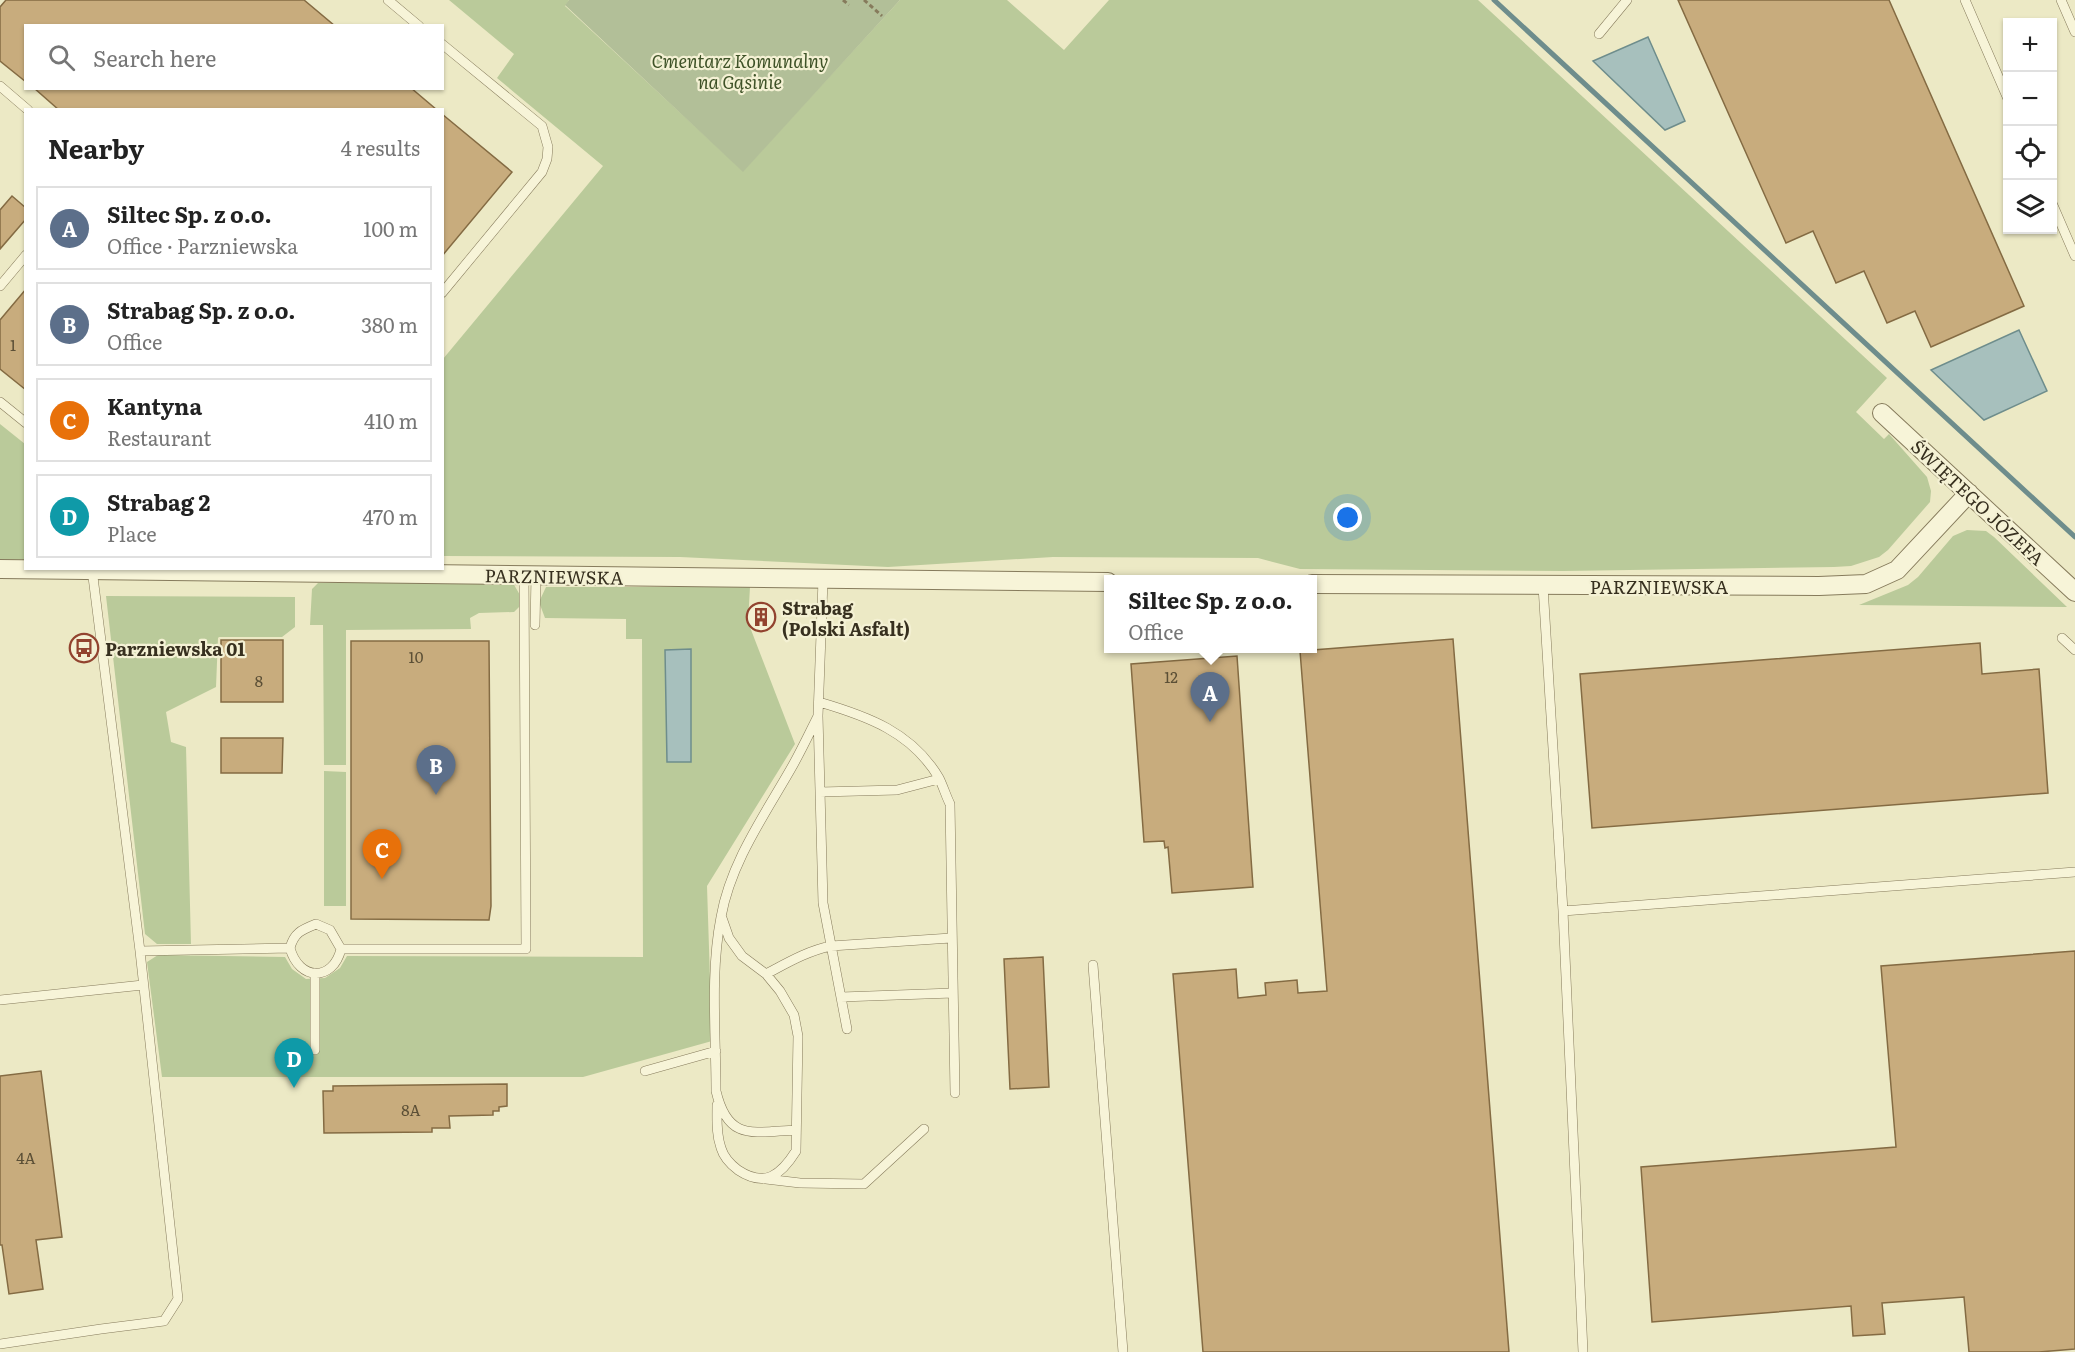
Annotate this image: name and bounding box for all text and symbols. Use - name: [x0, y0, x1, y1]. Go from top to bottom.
- map controls: [2003, 18, 2057, 234]
- button: +: [2003, 18, 2057, 72]
- search box: [24, 24, 444, 90]
- icon: search: [45, 41, 78, 74]
- text: Search here: [93, 41, 216, 74]
- park label: Cmentarz Komunalny na Gąsinie: [652, 47, 828, 95]
- button: −: [2003, 72, 2057, 126]
- button: locate: [2003, 126, 2057, 180]
- text: Nearby: [48, 128, 144, 167]
- text: 4 results: [341, 132, 420, 162]
- button: layers: [2003, 180, 2057, 234]
- text: Siltec Sp. z o.o.: [107, 197, 272, 230]
- text: A: [62, 213, 77, 243]
- text: 100 m: [363, 213, 418, 243]
- text: Office · Parzniewska: [107, 230, 298, 260]
- text: Strabag Sp. z o.o.: [107, 293, 296, 326]
- text: B: [63, 309, 76, 339]
- text: 380 m: [361, 309, 418, 339]
- text: Office: [107, 326, 162, 356]
- house number: 1: [10, 333, 16, 356]
- text: Kantyna: [107, 389, 202, 422]
- text: C: [62, 405, 77, 435]
- text: 410 m: [364, 405, 418, 435]
- text: Restaurant: [107, 422, 211, 452]
- street label: ŚWIĘTEGO JÓZEFA: [1905, 433, 2051, 571]
- text: Strabag 2: [107, 485, 210, 518]
- text: D: [62, 501, 77, 531]
- text: 470 m: [363, 501, 418, 531]
- your location: [1333, 503, 1362, 532]
- text: Place: [107, 518, 157, 548]
- street label: PARZNIEWSKA: [484, 561, 624, 591]
- street label: PARZNIEWSKA: [1590, 573, 1728, 600]
- popup: [1104, 575, 1317, 653]
- text: Siltec Sp. z o.o.: [1128, 583, 1293, 616]
- place label: Strabag (Polski Asfalt): [782, 594, 910, 642]
- building icon: Strabag (Polski Asfalt): [745, 601, 777, 633]
- text: Office: [1128, 616, 1184, 646]
- bus stop icon: Parzniewska 01: [68, 632, 100, 664]
- place label: Parzniewska 01: [105, 635, 245, 662]
- house number: 10: [409, 645, 424, 668]
- house number: 12: [1164, 665, 1178, 688]
- house number: 8: [255, 669, 263, 692]
- pin: A: [1190, 672, 1230, 722]
- pin: B: [416, 746, 456, 795]
- pin: C: [362, 830, 401, 879]
- pin: D: [274, 1038, 314, 1088]
- house number: 8A: [401, 1098, 421, 1121]
- house number: 4A: [16, 1146, 36, 1169]

